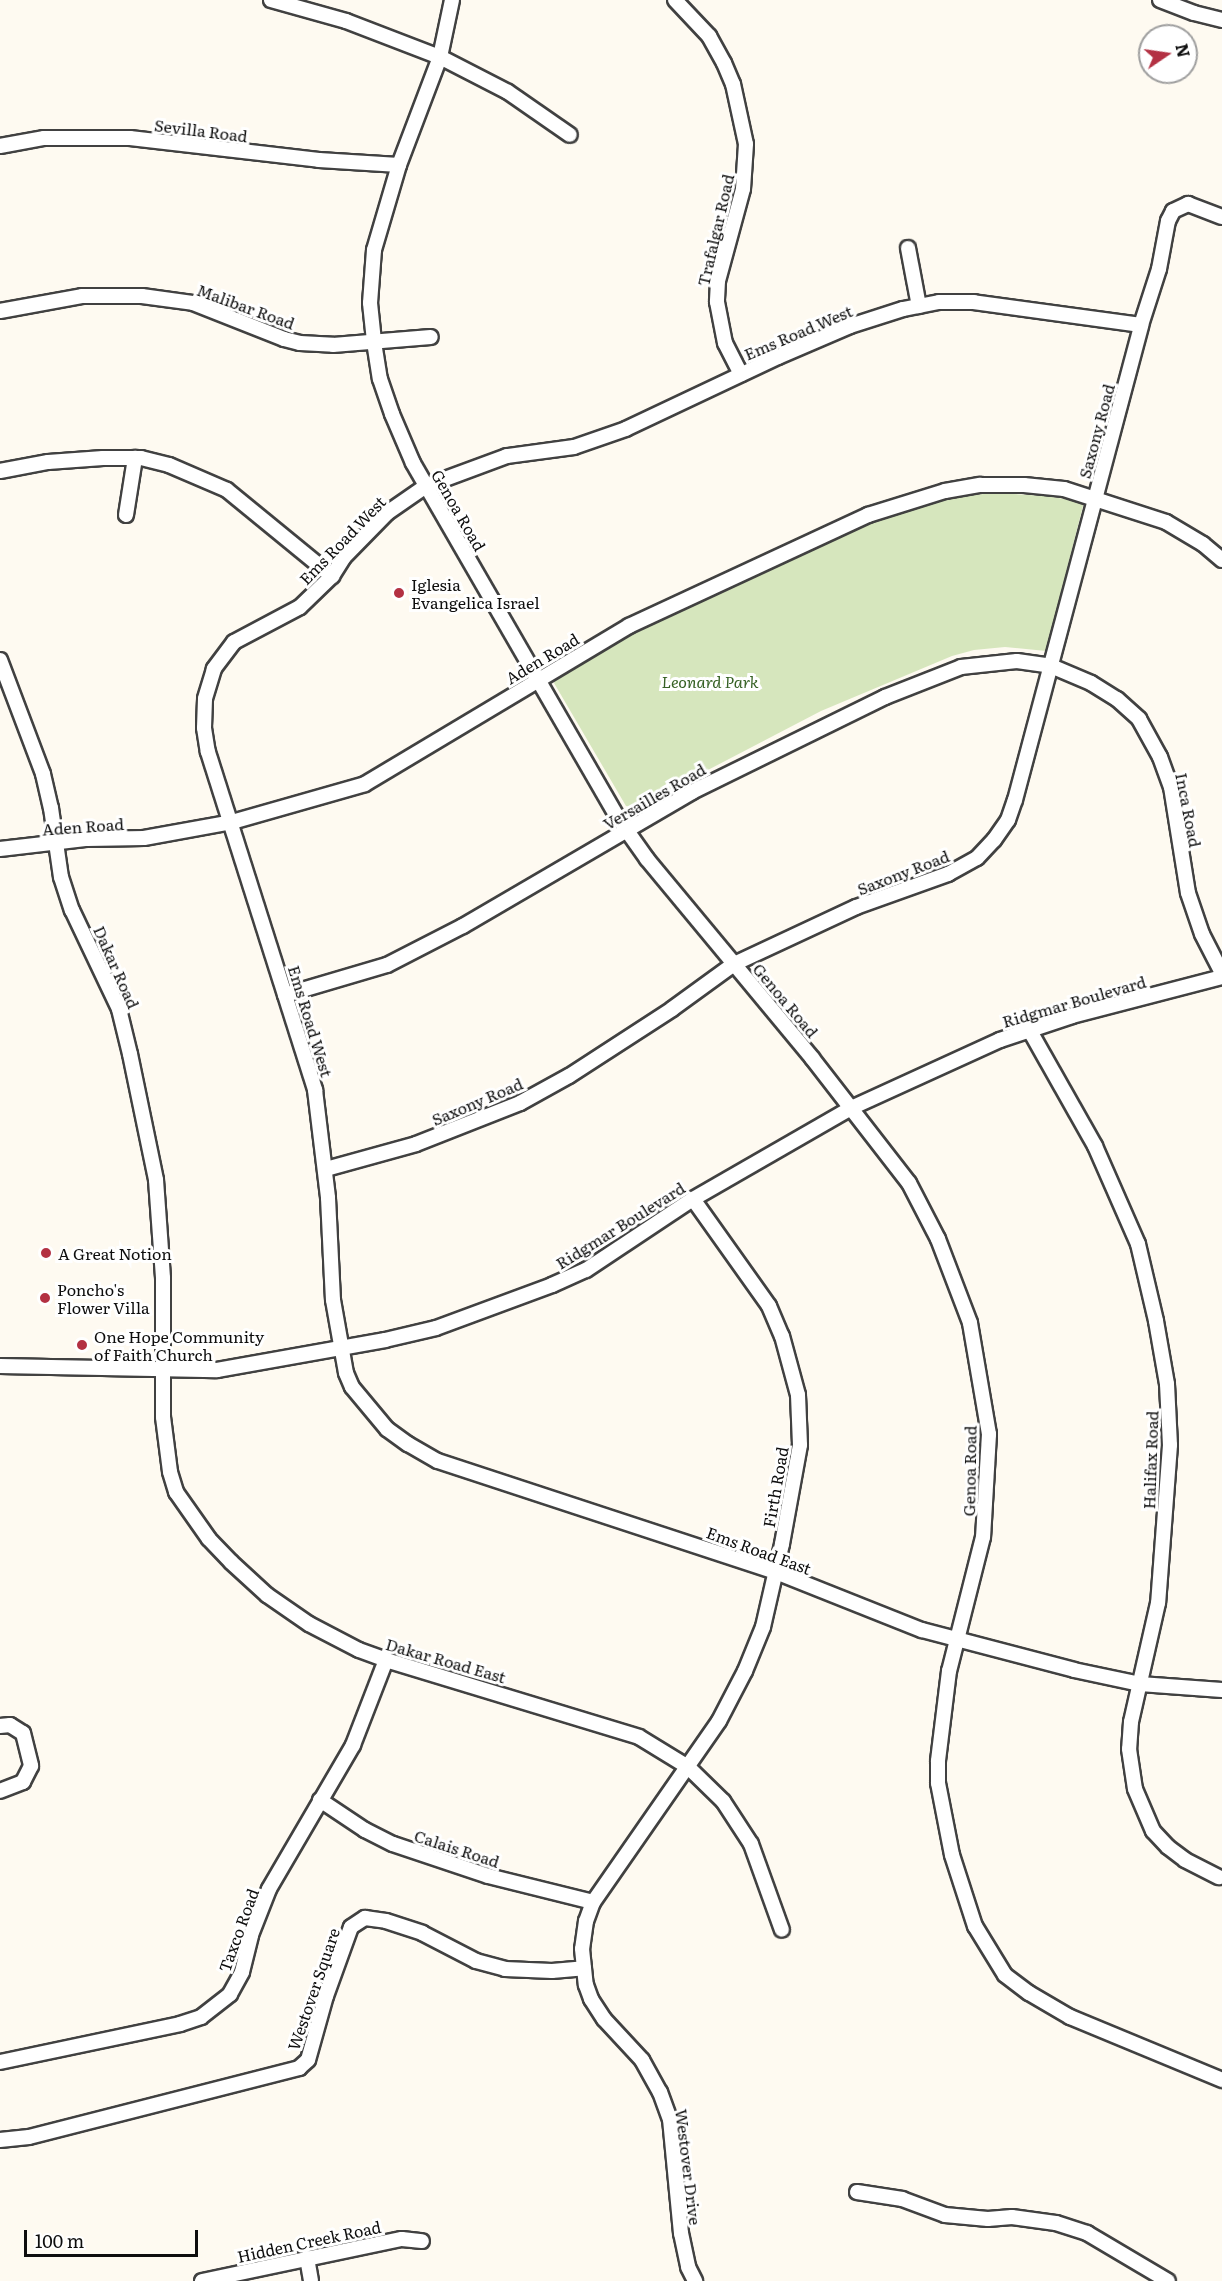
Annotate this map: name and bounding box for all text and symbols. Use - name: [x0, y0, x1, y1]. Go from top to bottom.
- north arrow: [1138, 24, 1198, 84]
- text: N: [1170, 41, 1197, 60]
- street label: Sevilla Road: [153, 115, 249, 145]
- street label: Trafalgar Road: [693, 172, 737, 288]
- street label: Malibar Road: [195, 279, 297, 333]
- street label: Ems Road West: [741, 301, 855, 363]
- street label: Saxony Road: [1074, 382, 1118, 480]
- street label: Genoa Road: [428, 466, 490, 554]
- street label: Ems Road West: [295, 492, 389, 588]
- place label: Iglesia Evangelica Israel: [411, 574, 540, 612]
- marker: Iglesia Evangelica Israel: [392, 586, 406, 600]
- street label: Aden Road: [502, 629, 582, 687]
- park label: Leonard Park: [662, 671, 758, 691]
- street label: Versailles Road: [599, 759, 709, 833]
- street label: Inca Road: [1172, 771, 1206, 849]
- street label: Aden Road: [41, 814, 125, 838]
- street label: Saxony Road: [854, 846, 952, 898]
- street label: Dakar Road: [90, 923, 144, 1011]
- street label: Genoa Road: [750, 959, 822, 1041]
- street label: Ems Road West: [285, 963, 337, 1079]
- street label: Ridgmar Boulevard: [1000, 971, 1148, 1031]
- street label: Saxony Road: [429, 1073, 525, 1129]
- street label: Ridgmar Boulevard: [552, 1177, 688, 1273]
- place label: A Great Notion: [58, 1243, 172, 1263]
- marker: A Great Notion: [39, 1246, 53, 1260]
- place label: Poncho's Flower Villa: [57, 1279, 150, 1317]
- marker: Poncho's Flower Villa: [38, 1291, 52, 1305]
- place label: One Hope Community of Faith Church: [94, 1326, 264, 1364]
- marker: One Hope Community of Faith Church: [75, 1338, 89, 1352]
- street label: Halifax Road: [1139, 1410, 1161, 1510]
- street label: Genoa Road: [959, 1426, 979, 1516]
- street label: Firth Road: [758, 1445, 792, 1529]
- street label: Ems Road East: [704, 1522, 814, 1578]
- street label: Dakar Road East: [384, 1634, 508, 1686]
- street label: Calais Road: [412, 1825, 502, 1871]
- street label: Taxco Road: [214, 1886, 262, 1974]
- street label: Westover Square: [283, 1925, 343, 2053]
- street label: Westover Drive: [672, 2108, 706, 2226]
- street label: Hidden Creek Road: [235, 2216, 383, 2266]
- scale bar: [27, 2218, 201, 2256]
- text: 100 m: [35, 2227, 84, 2254]

